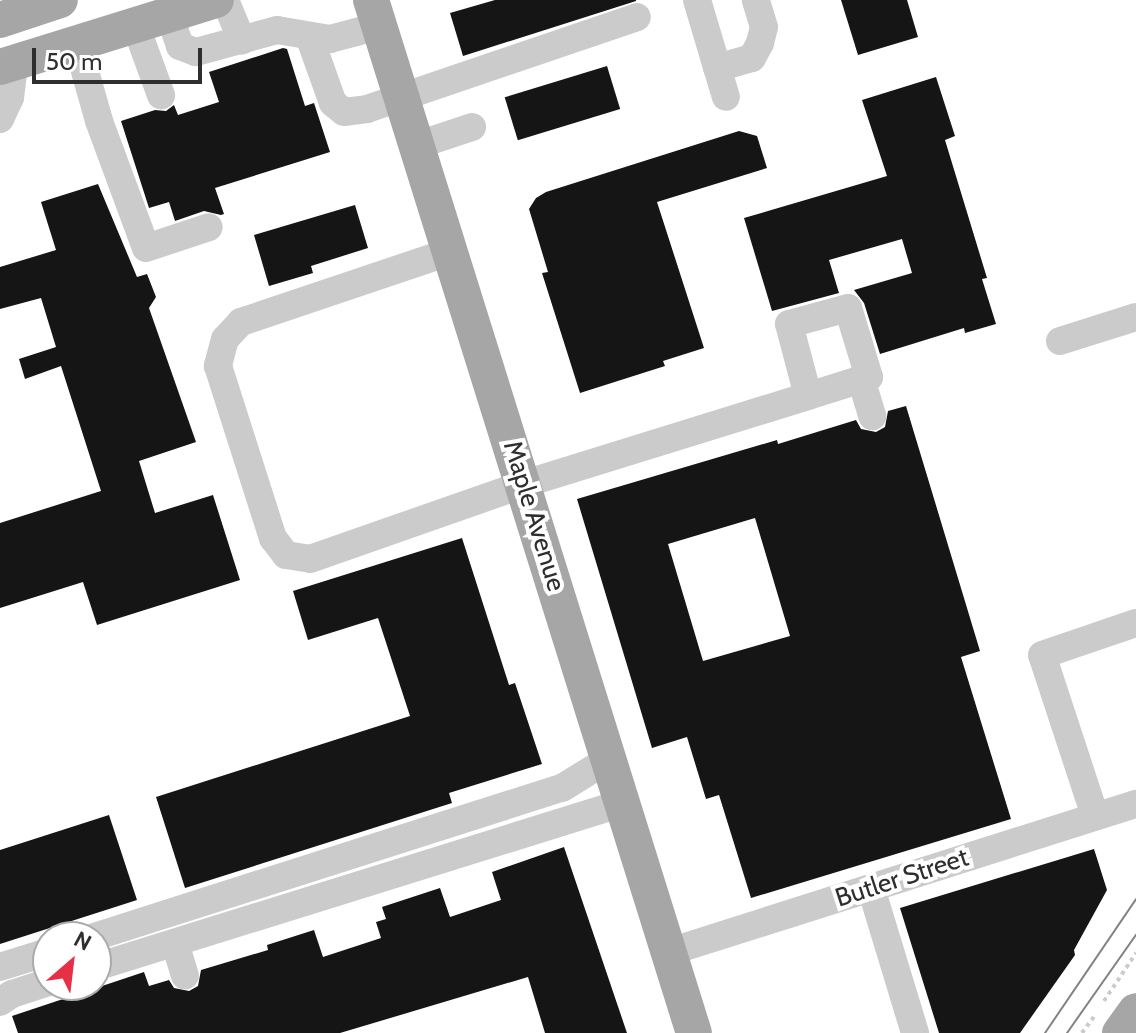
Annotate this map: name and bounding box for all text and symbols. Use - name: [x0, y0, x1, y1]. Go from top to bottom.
- scale bar: [36, 32, 206, 82]
- text: 50 m: [46, 47, 102, 76]
- street label: Maple Avenue: [496, 437, 572, 595]
- street label: Butler Street: [832, 842, 972, 914]
- north arrow: [32, 921, 112, 1001]
- text: N: [69, 926, 96, 957]

